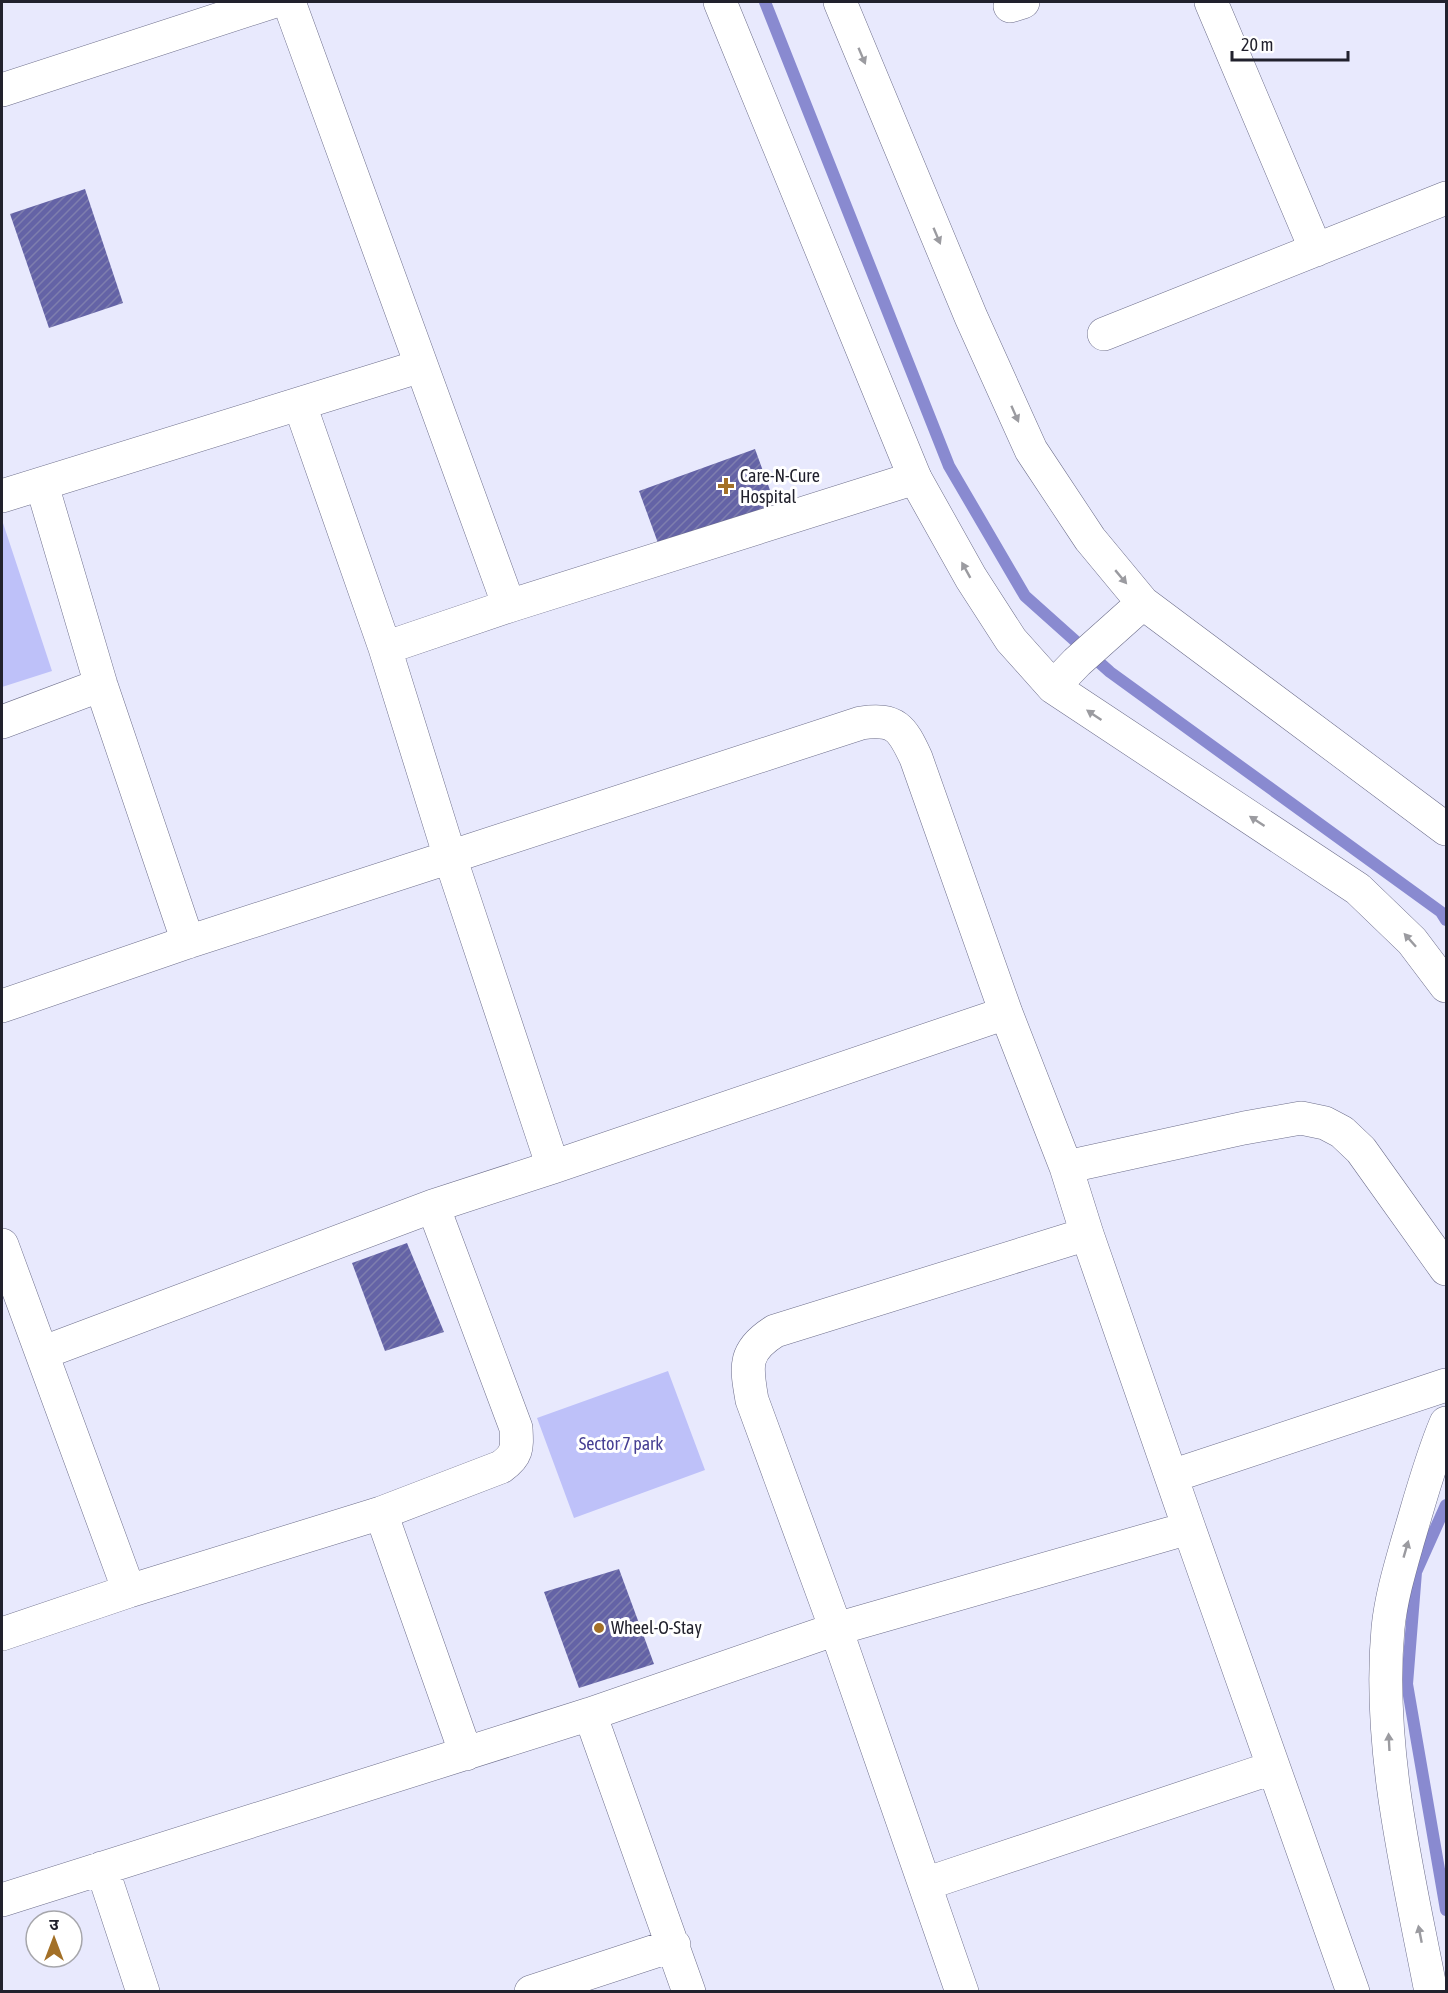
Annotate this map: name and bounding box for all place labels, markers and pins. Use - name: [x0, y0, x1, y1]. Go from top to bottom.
- place label: Care-N-Cure Hospital: [740, 465, 820, 507]
- marker: Care-N-Cure Hospital: [717, 477, 735, 495]
- place label: Wheel-O-Stay: [611, 1617, 702, 1638]
- marker: Wheel-O-Stay: [592, 1621, 606, 1635]

